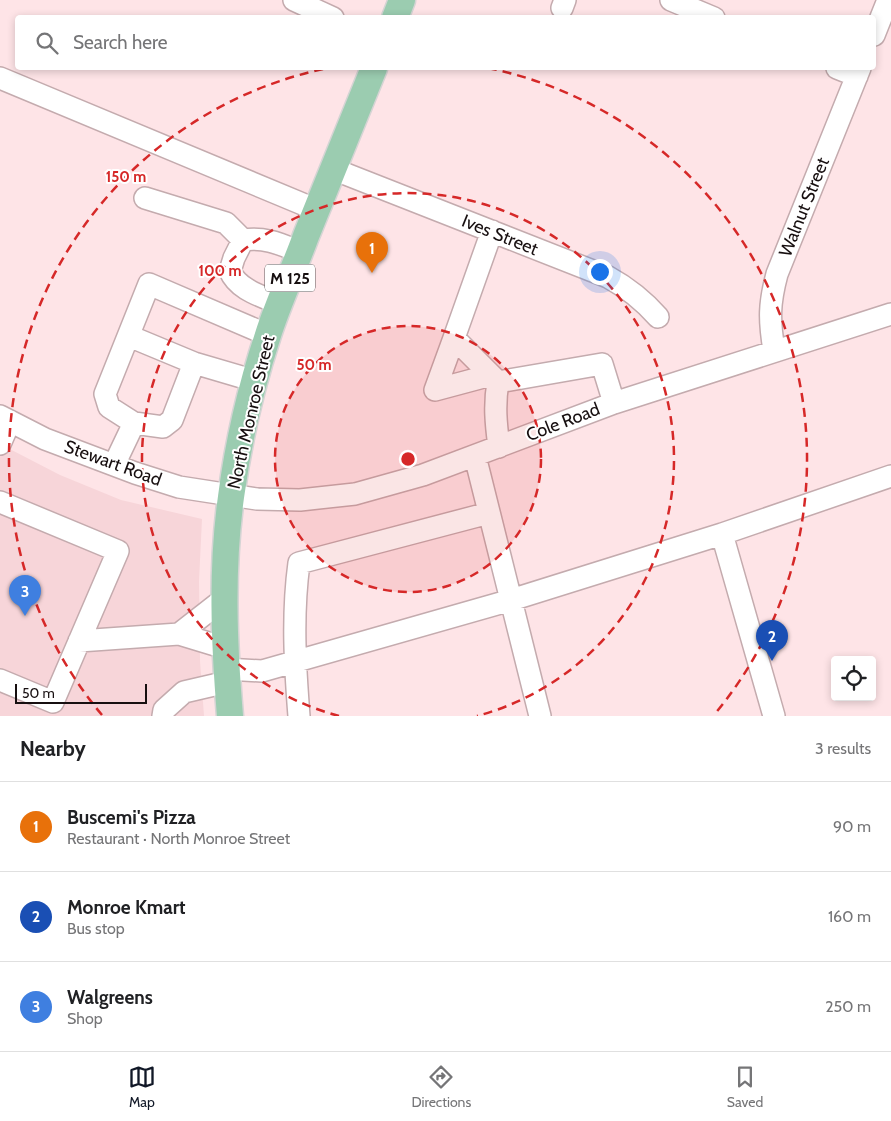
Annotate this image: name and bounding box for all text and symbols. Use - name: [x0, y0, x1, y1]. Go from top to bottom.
- search box: [15, 15, 876, 70]
- icon: search: [33, 29, 61, 57]
- text: Search here: [73, 31, 167, 54]
- street label: Walnut Street: [774, 154, 834, 260]
- text: 150 m: [106, 168, 146, 186]
- street label: Ives Street: [459, 210, 541, 260]
- pin: 1: [356, 232, 388, 273]
- your location: [587, 259, 613, 285]
- text: 100 m: [198, 262, 242, 280]
- road number: M 125: [265, 264, 315, 292]
- street label: North Monroe Street: [223, 333, 279, 491]
- text: 50 m: [296, 356, 332, 374]
- street label: Cole Road: [523, 398, 603, 446]
- street label: Stewart Road: [61, 435, 165, 491]
- centre of rings: [399, 450, 417, 468]
- pin: 3: [9, 575, 41, 616]
- pin: 2: [756, 620, 788, 661]
- map controls: [831, 656, 876, 701]
- button: locate: [831, 656, 876, 701]
- scale bar: [15, 681, 148, 704]
- text: 50 m: [22, 684, 55, 702]
- text: Nearby: [20, 736, 86, 761]
- text: 3 results: [815, 739, 871, 758]
- text: Buscemi's Pizza: [67, 806, 196, 829]
- text: 1: [33, 817, 39, 836]
- text: 90 m: [833, 817, 871, 836]
- text: Restaurant · North Monroe Street: [67, 829, 290, 848]
- text: Monroe Kmart: [67, 896, 186, 919]
- text: 2: [32, 907, 40, 926]
- text: 160 m: [828, 907, 871, 926]
- text: Bus stop: [67, 919, 125, 938]
- text: Walgreens: [67, 986, 153, 1009]
- text: 3: [32, 997, 40, 1016]
- text: 250 m: [825, 997, 871, 1016]
- text: Shop: [67, 1009, 103, 1028]
- tab: Map: [128, 1063, 156, 1111]
- tab: Directions: [411, 1063, 471, 1111]
- tab: Saved: [727, 1063, 763, 1111]

